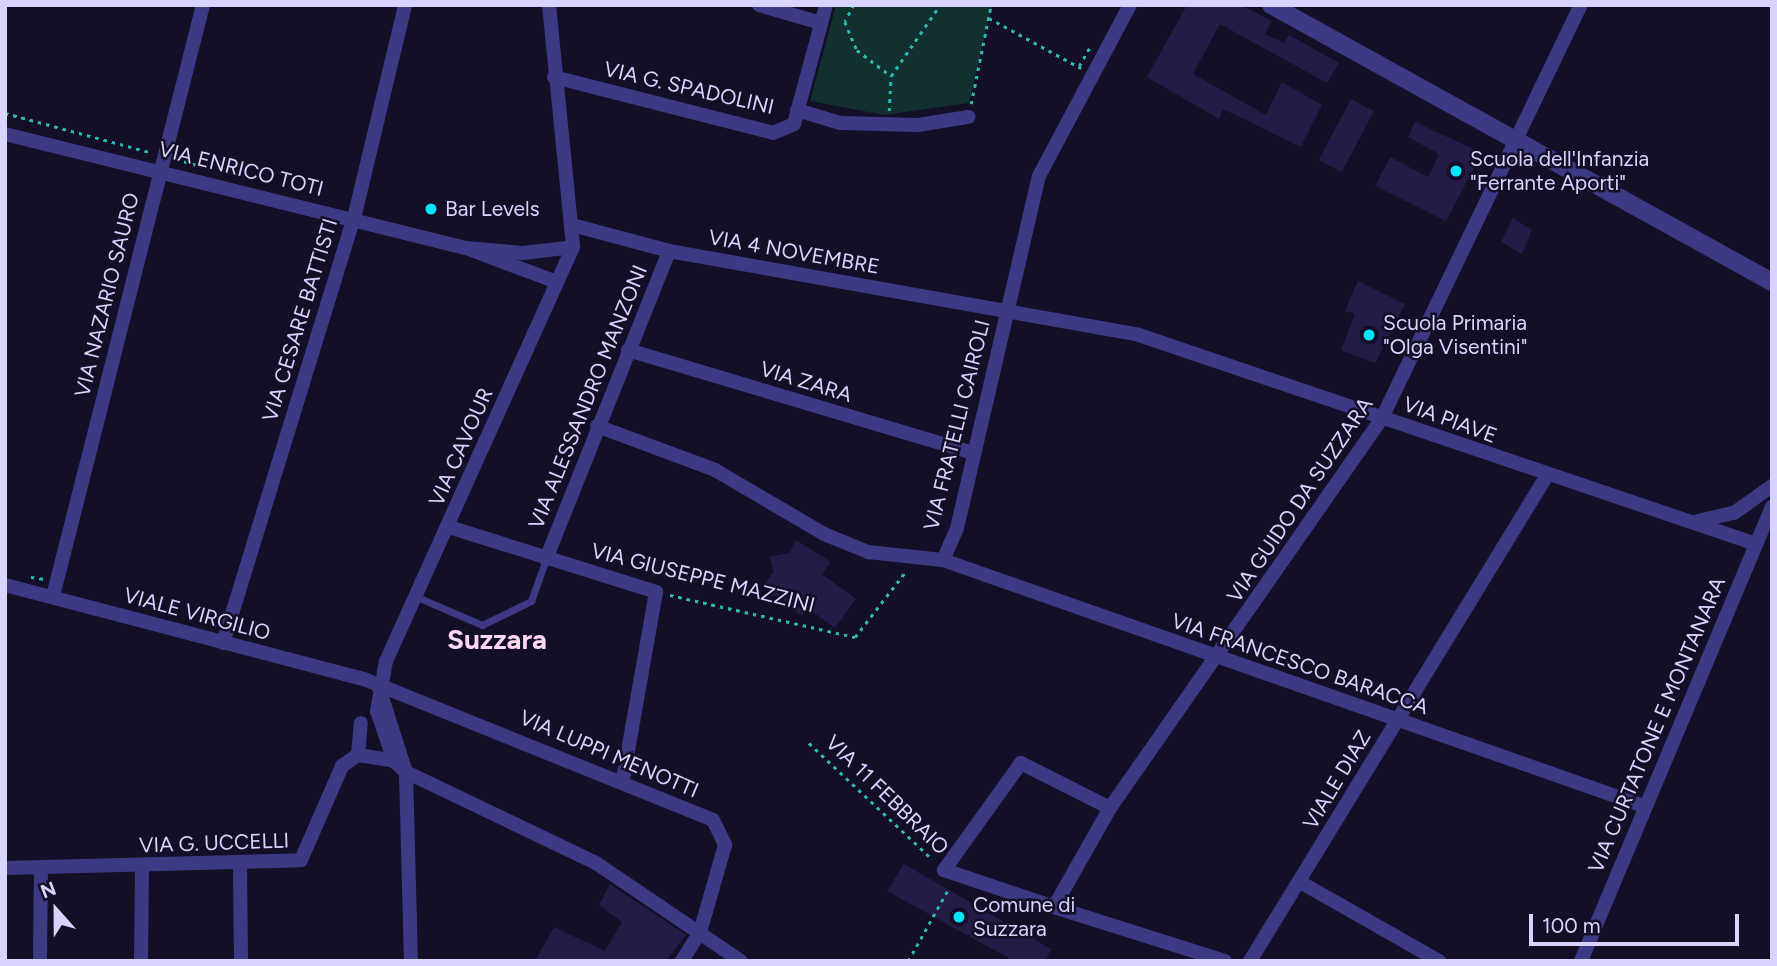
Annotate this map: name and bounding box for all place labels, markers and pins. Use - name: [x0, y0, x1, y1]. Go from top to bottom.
- place label: Scuola dell'Infanzia "Ferrante Aporti": [1470, 146, 1649, 196]
- marker: Scuola dell'Infanzia "Ferrante Aporti": [1448, 163, 1464, 179]
- place label: Bar Levels: [445, 196, 539, 222]
- marker: Bar Levels: [423, 201, 439, 217]
- place label: Scuola Primaria "Olga Visentini": [1383, 310, 1527, 360]
- marker: Scuola Primaria "Olga Visentini": [1361, 327, 1377, 343]
- place label: Comune di Suzzara: [973, 892, 1075, 942]
- marker: Comune di Suzzara: [951, 909, 967, 925]

